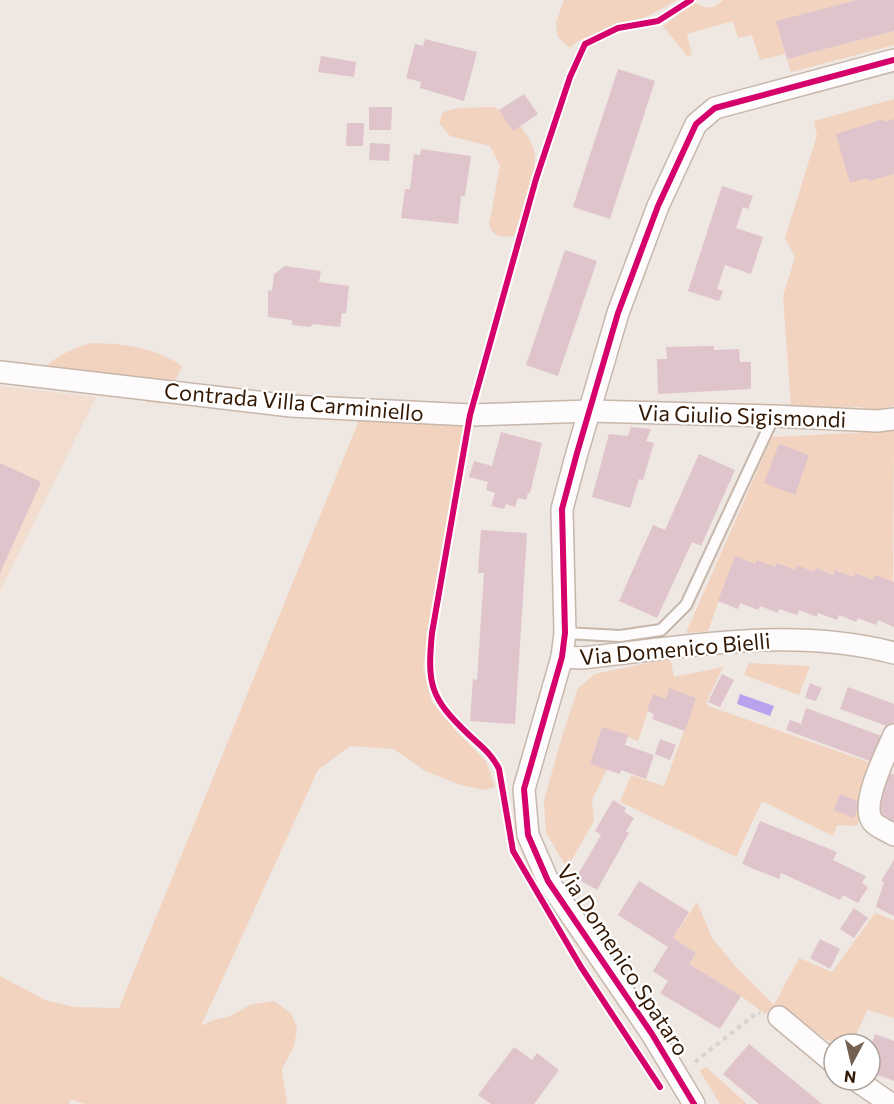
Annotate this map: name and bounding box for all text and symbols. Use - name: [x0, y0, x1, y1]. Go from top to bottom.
- street label: Contrada Villa Carminiello: [163, 377, 425, 426]
- street label: Via Giulio Sigismondi: [637, 398, 847, 433]
- street label: Via Domenico Bielli: [578, 627, 771, 670]
- street label: Via Domenico Spataro: [551, 859, 695, 1060]
- north arrow: [822, 1032, 882, 1092]
- text: N: [843, 1067, 857, 1088]

